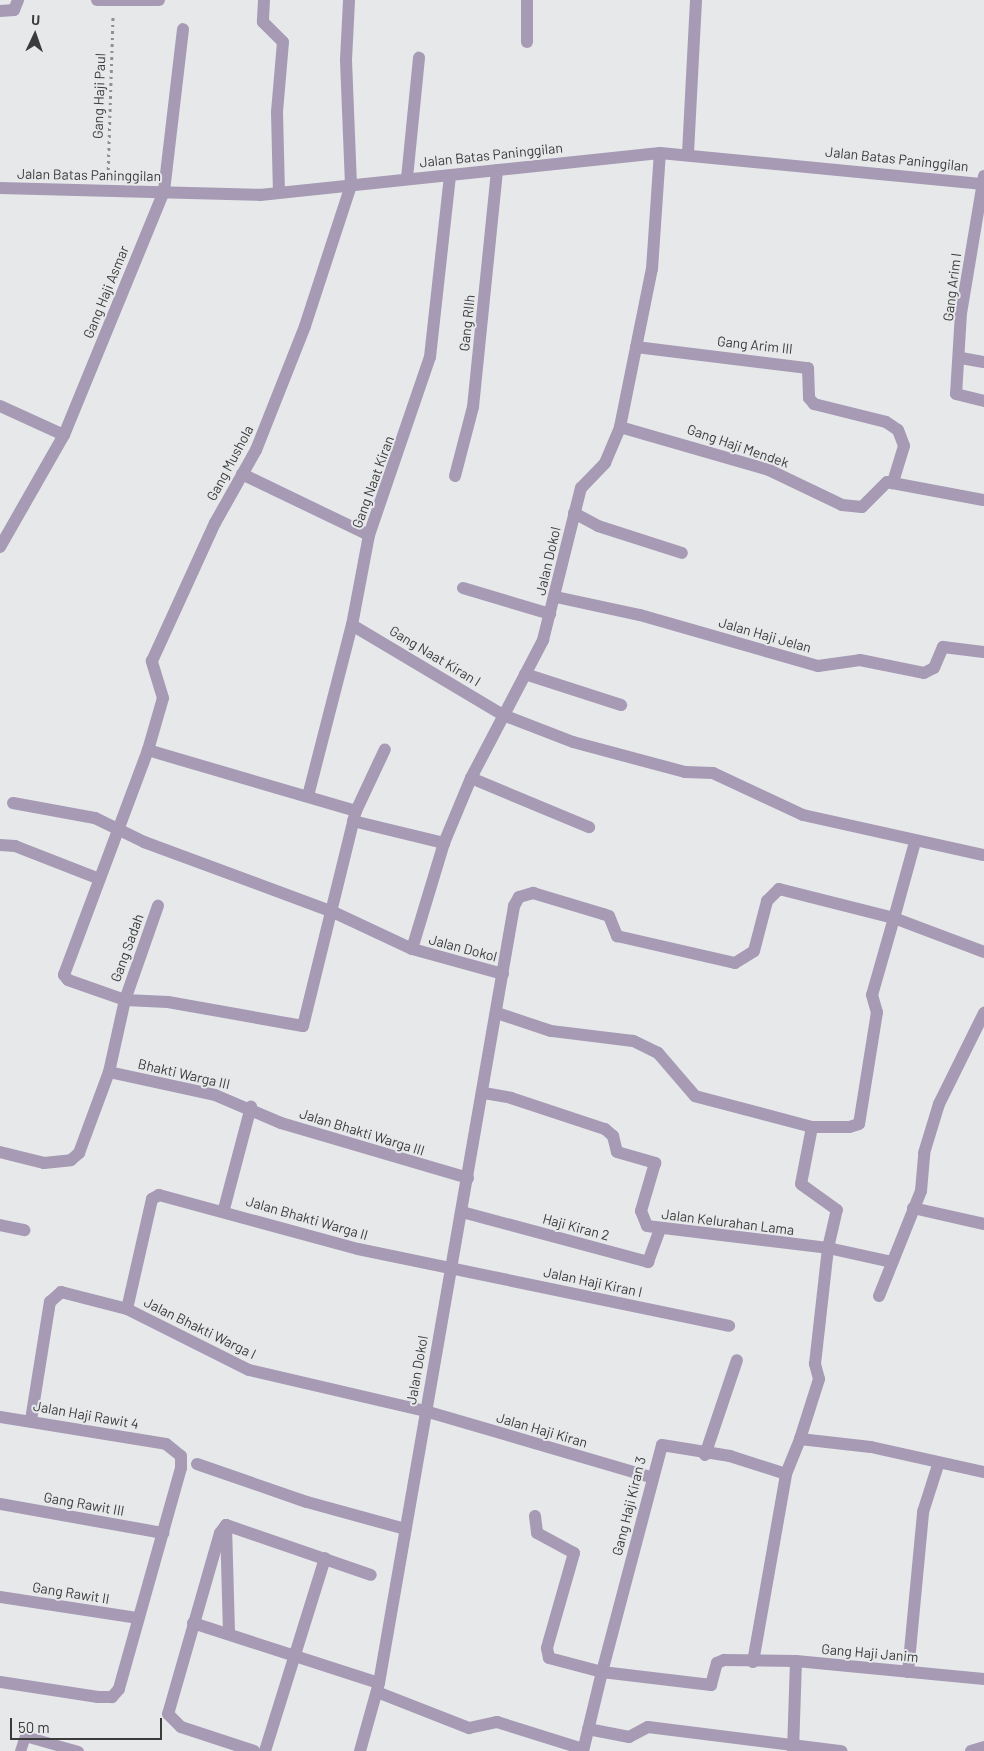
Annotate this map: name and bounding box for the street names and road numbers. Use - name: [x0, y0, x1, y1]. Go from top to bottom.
- street label: Gang Haji Paul: [89, 53, 109, 139]
- street label: Jalan Batas Paninggilan: [418, 139, 564, 171]
- street label: Jalan Batas Paninggilan: [824, 143, 970, 175]
- street label: Jalan Batas Paninggilan: [17, 165, 161, 185]
- street label: Gang Haji Asmar: [80, 243, 132, 341]
- street label: Gang Arim I: [939, 252, 965, 322]
- street label: Gang RIIh: [456, 294, 478, 352]
- street label: Gang Arim III: [716, 333, 794, 357]
- street label: Gang Haji Mendek: [685, 421, 791, 471]
- street label: Gang Mushola: [203, 422, 257, 504]
- street label: Gang Naat Kiran: [349, 434, 397, 530]
- street label: Jalan Dokol: [532, 525, 564, 597]
- street label: Jalan Haji Jelan: [717, 614, 813, 656]
- street label: Gang Naat Kiran I: [386, 622, 484, 690]
- street label: Gang Sadah: [107, 912, 147, 984]
- street label: Jalan Dokol: [427, 931, 499, 965]
- street label: Bhakti Warga III: [136, 1055, 232, 1093]
- street label: Jalan Bhakti Warga III: [297, 1105, 427, 1159]
- street label: Jalan Bhakti Warga II: [244, 1193, 370, 1243]
- street label: Jalan Kelurahan Lama: [661, 1206, 795, 1238]
- street label: Haji Kiran 2: [541, 1210, 611, 1244]
- street label: Jalan Haji Kiran I: [542, 1263, 644, 1301]
- street label: Jalan Bhakti Warga I: [141, 1294, 259, 1362]
- street label: Jalan Dokol: [403, 1334, 431, 1406]
- street label: Jalan Haji Rawit 4: [32, 1397, 140, 1433]
- street label: Jalan Haji Kiran: [495, 1409, 589, 1451]
- street label: Gang Haji Kiran 3: [609, 1455, 649, 1557]
- street label: Gang Rawit III: [42, 1489, 126, 1519]
- street label: Gang Rawit II: [31, 1579, 111, 1607]
- street label: Gang Haji Janim: [821, 1640, 919, 1666]

